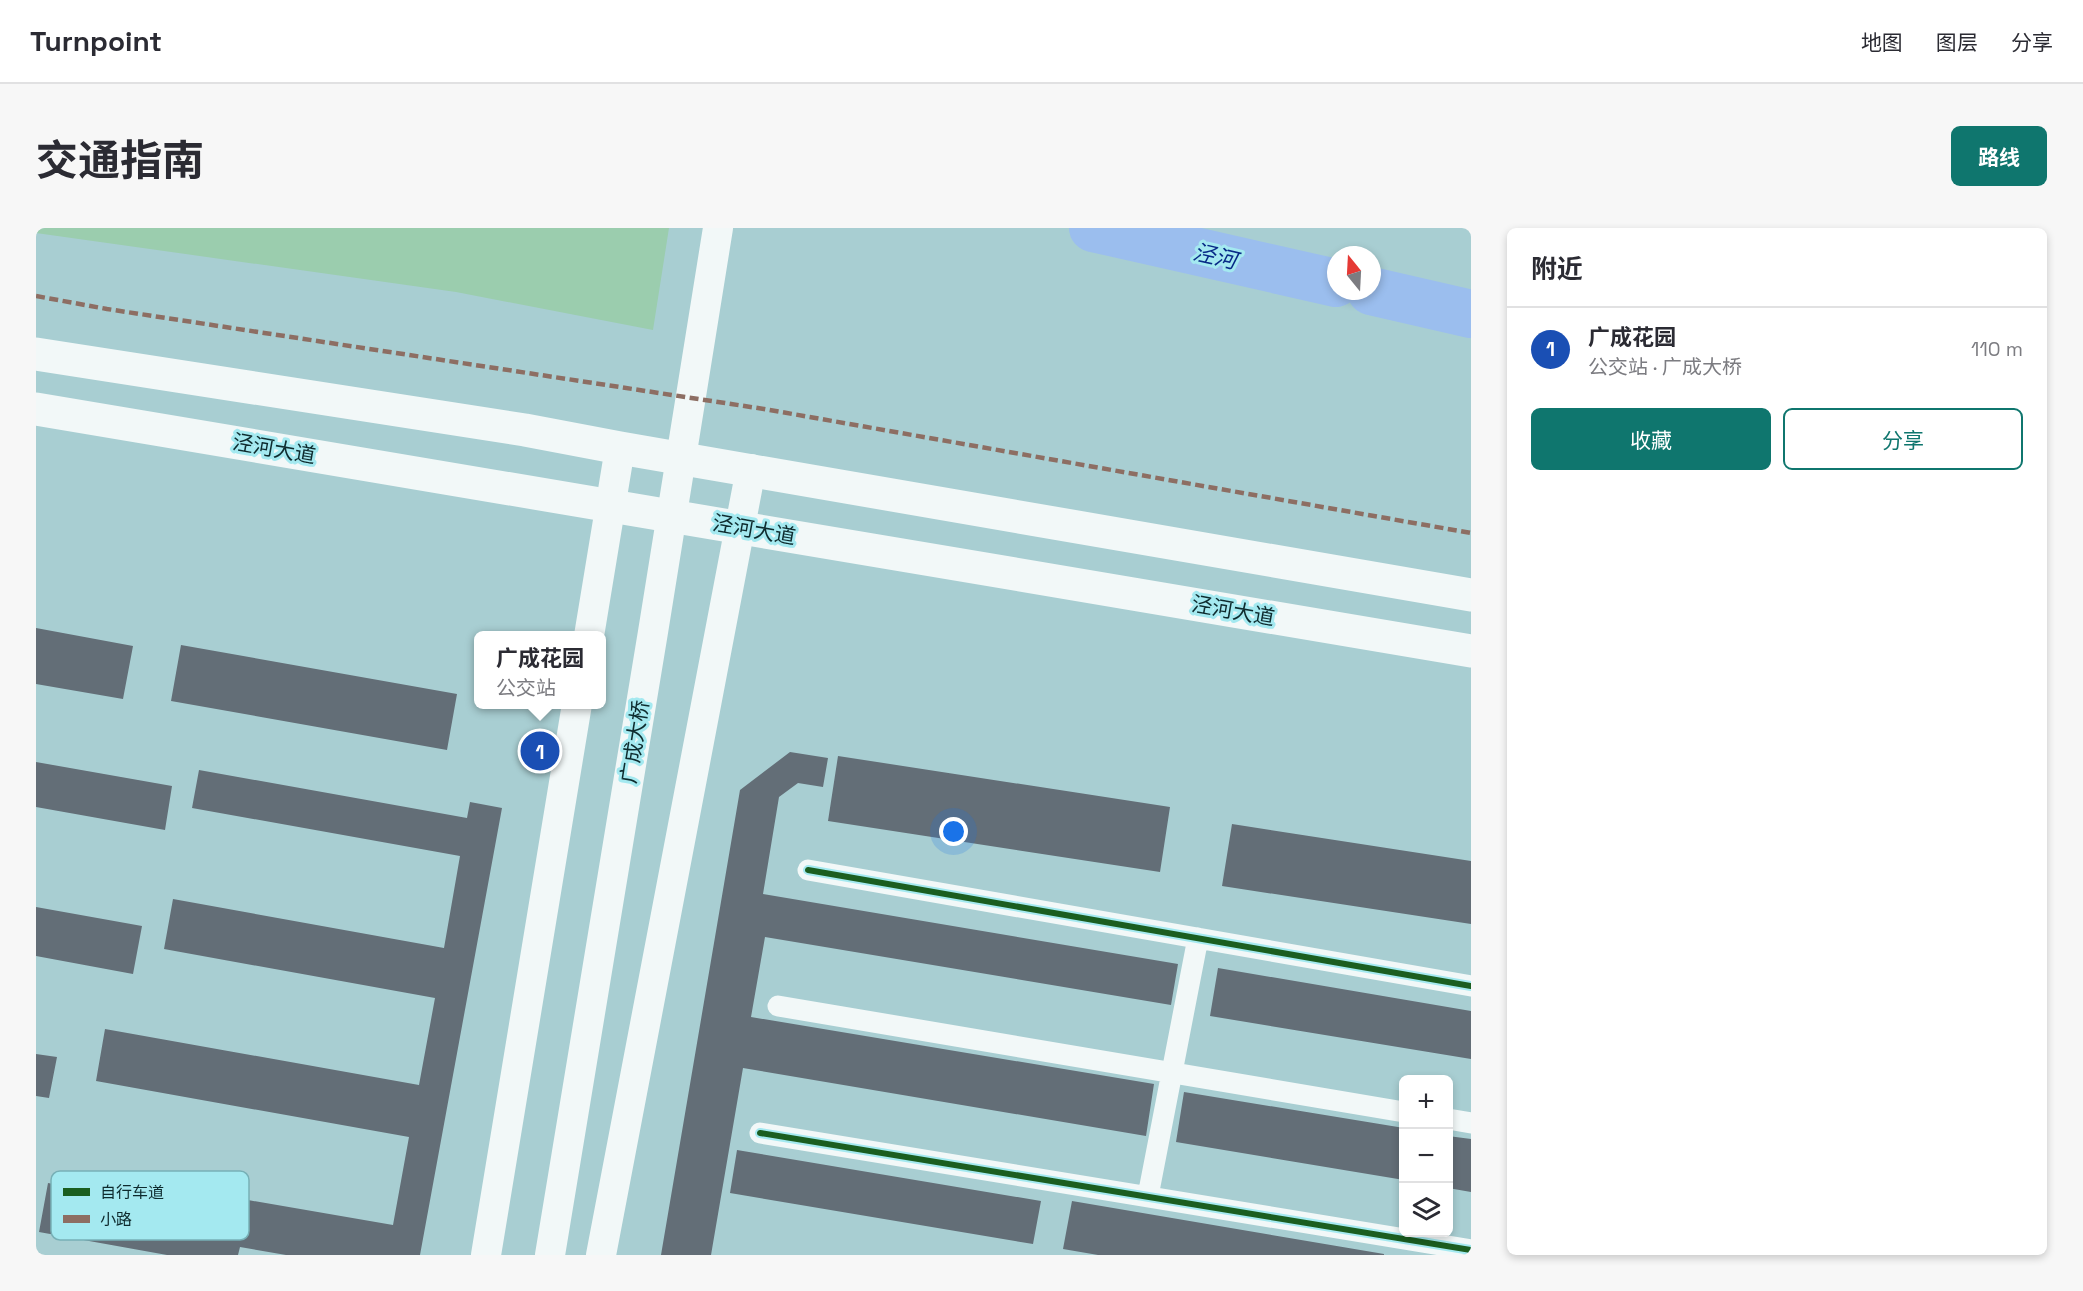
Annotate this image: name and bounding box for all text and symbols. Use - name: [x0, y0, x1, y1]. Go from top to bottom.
- text: Turnpoint: [30, 23, 162, 59]
- text: 地图: [1861, 29, 1903, 56]
- text: 图层: [1936, 29, 1978, 56]
- text: 分享: [2011, 29, 2053, 56]
- button: 路线: [1951, 126, 2047, 186]
- text: 交通指南: [36, 134, 204, 187]
- water label: 泾河: [1190, 237, 1243, 275]
- north arrow: [1327, 246, 1381, 300]
- text: 附近: [1531, 252, 1583, 286]
- text: 广成花园: [1588, 323, 1676, 351]
- text: 1: [1546, 336, 1555, 362]
- text: 110 m: [1971, 336, 2023, 362]
- text: 公交站 · 广成大桥: [1588, 354, 1742, 380]
- button: 收藏: [1531, 408, 1771, 470]
- button: 分享: [1783, 408, 2023, 470]
- street label: 泾河大道: [230, 428, 318, 469]
- street label: 泾河大道: [710, 509, 798, 550]
- street label: 泾河大道: [1189, 590, 1277, 631]
- popup: [474, 631, 606, 709]
- text: 广成花园: [496, 644, 584, 672]
- text: 公交站: [496, 675, 556, 701]
- street label: 广成大桥: [615, 698, 654, 786]
- pin: 1: [520, 728, 560, 774]
- your location: [939, 817, 968, 846]
- map controls: [1399, 1075, 1453, 1237]
- button: +: [1399, 1075, 1453, 1129]
- button: −: [1399, 1129, 1453, 1183]
- legend: [51, 1171, 249, 1240]
- text: 自行车道: [100, 1182, 164, 1203]
- button: layers: [1399, 1183, 1453, 1237]
- text: 小路: [100, 1209, 132, 1230]

